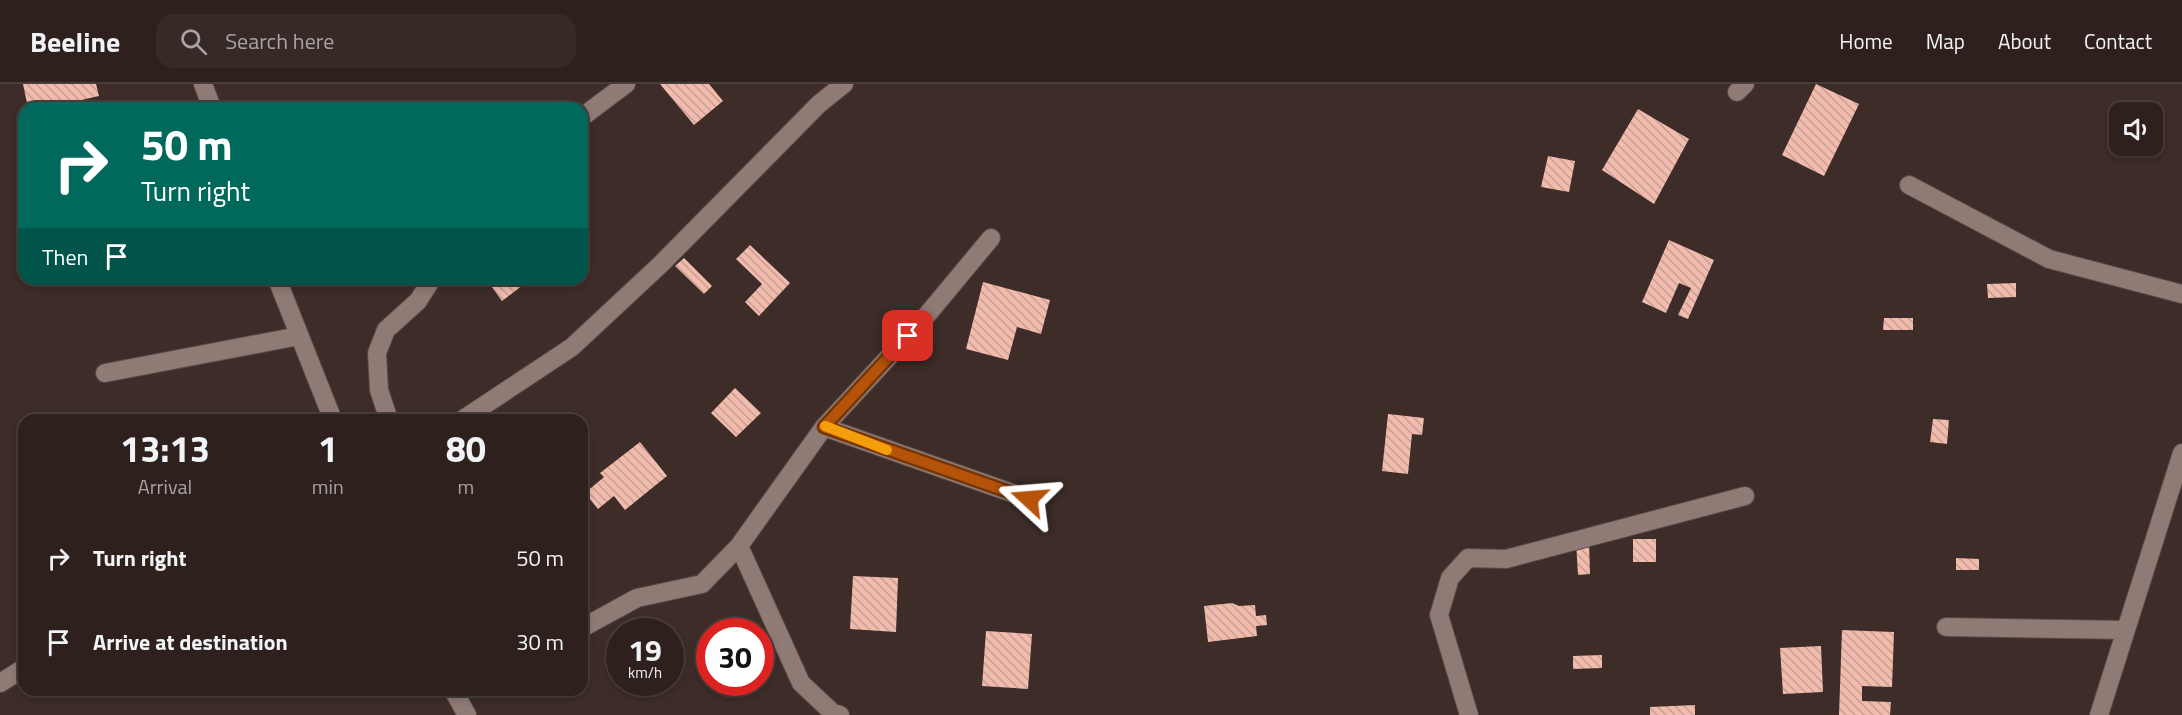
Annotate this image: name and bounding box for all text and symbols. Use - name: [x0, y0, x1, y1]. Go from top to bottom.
- search box: [156, 14, 576, 68]
- text: Beeline: [30, 20, 120, 63]
- text: Search here: [225, 24, 334, 58]
- icon: search: [177, 25, 210, 58]
- text: Home: [1839, 25, 1893, 57]
- text: Map: [1926, 25, 1965, 57]
- text: About: [1998, 25, 2051, 57]
- text: Contact: [2084, 25, 2152, 57]
- map controls: [2109, 102, 2163, 156]
- button: sound: [2109, 102, 2163, 156]
- text: 50 m: [141, 112, 233, 176]
- icon: right: [42, 126, 120, 204]
- text: Turn right: [141, 170, 250, 211]
- text: Then: [42, 240, 88, 274]
- icon: arrive: [100, 240, 133, 273]
- pin: [882, 310, 933, 361]
- icon: arrive: [891, 319, 924, 352]
- text: 13:13: [120, 421, 210, 476]
- text: 1: [318, 421, 338, 476]
- text: 80: [446, 421, 486, 476]
- position arrow: [997, 467, 1061, 531]
- text: Arrival: [138, 471, 192, 502]
- text: min: [312, 471, 344, 502]
- text: m: [457, 471, 474, 502]
- text: Turn right: [93, 541, 187, 575]
- text: 50 m: [516, 541, 564, 575]
- icon: right: [42, 542, 75, 575]
- speed limit sign: 30: [696, 618, 774, 696]
- text: Arrive at destination: [93, 625, 288, 659]
- text: 30 m: [516, 625, 564, 659]
- icon: arrive: [42, 626, 75, 659]
- text: 19: [628, 627, 662, 673]
- text: km/h: [628, 661, 662, 684]

